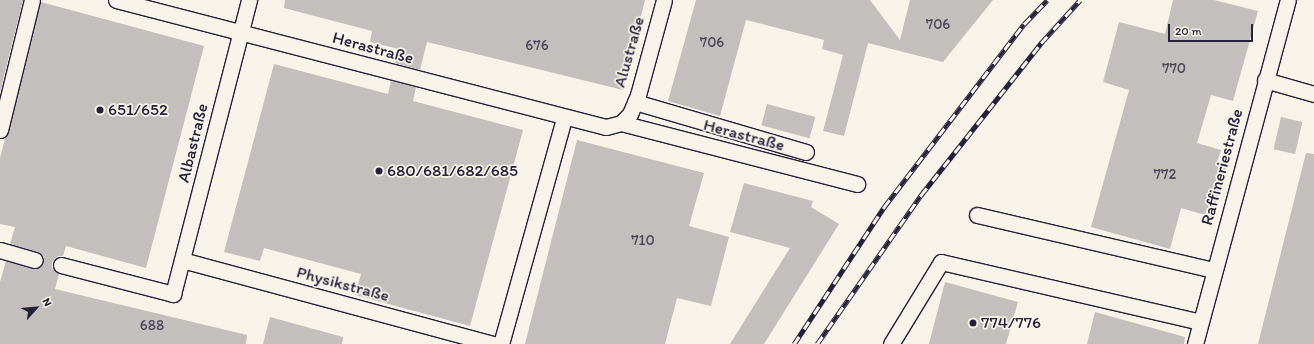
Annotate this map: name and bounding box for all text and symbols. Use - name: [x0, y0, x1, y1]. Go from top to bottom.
- street label: Alustraße: [609, 14, 649, 90]
- house number: 706: [926, 16, 950, 34]
- scale bar: [1170, 16, 1255, 42]
- text: 20 m: [1175, 24, 1202, 38]
- street label: Herastraße: [330, 27, 416, 69]
- house number: 706: [700, 34, 724, 52]
- house number: 676: [525, 37, 549, 55]
- house number: 770: [1162, 60, 1186, 78]
- place label: 651/652: [108, 100, 168, 120]
- street label: Albastraße: [173, 101, 213, 185]
- marker: 651/652: [95, 105, 105, 115]
- street label: Raffineriestraße: [1197, 107, 1247, 227]
- street label: Herastraße: [701, 114, 787, 156]
- place label: 680/681/682/685: [387, 161, 518, 181]
- marker: 680/681/682/685: [374, 166, 384, 176]
- house number: 772: [1154, 166, 1176, 184]
- house number: 710: [631, 232, 655, 250]
- street label: Physikstraße: [294, 262, 392, 306]
- north arrow: [16, 288, 56, 328]
- text: N: [40, 296, 55, 309]
- place label: 774/776: [981, 313, 1041, 333]
- house number: 688: [140, 317, 164, 335]
- marker: 774/776: [968, 318, 978, 328]

